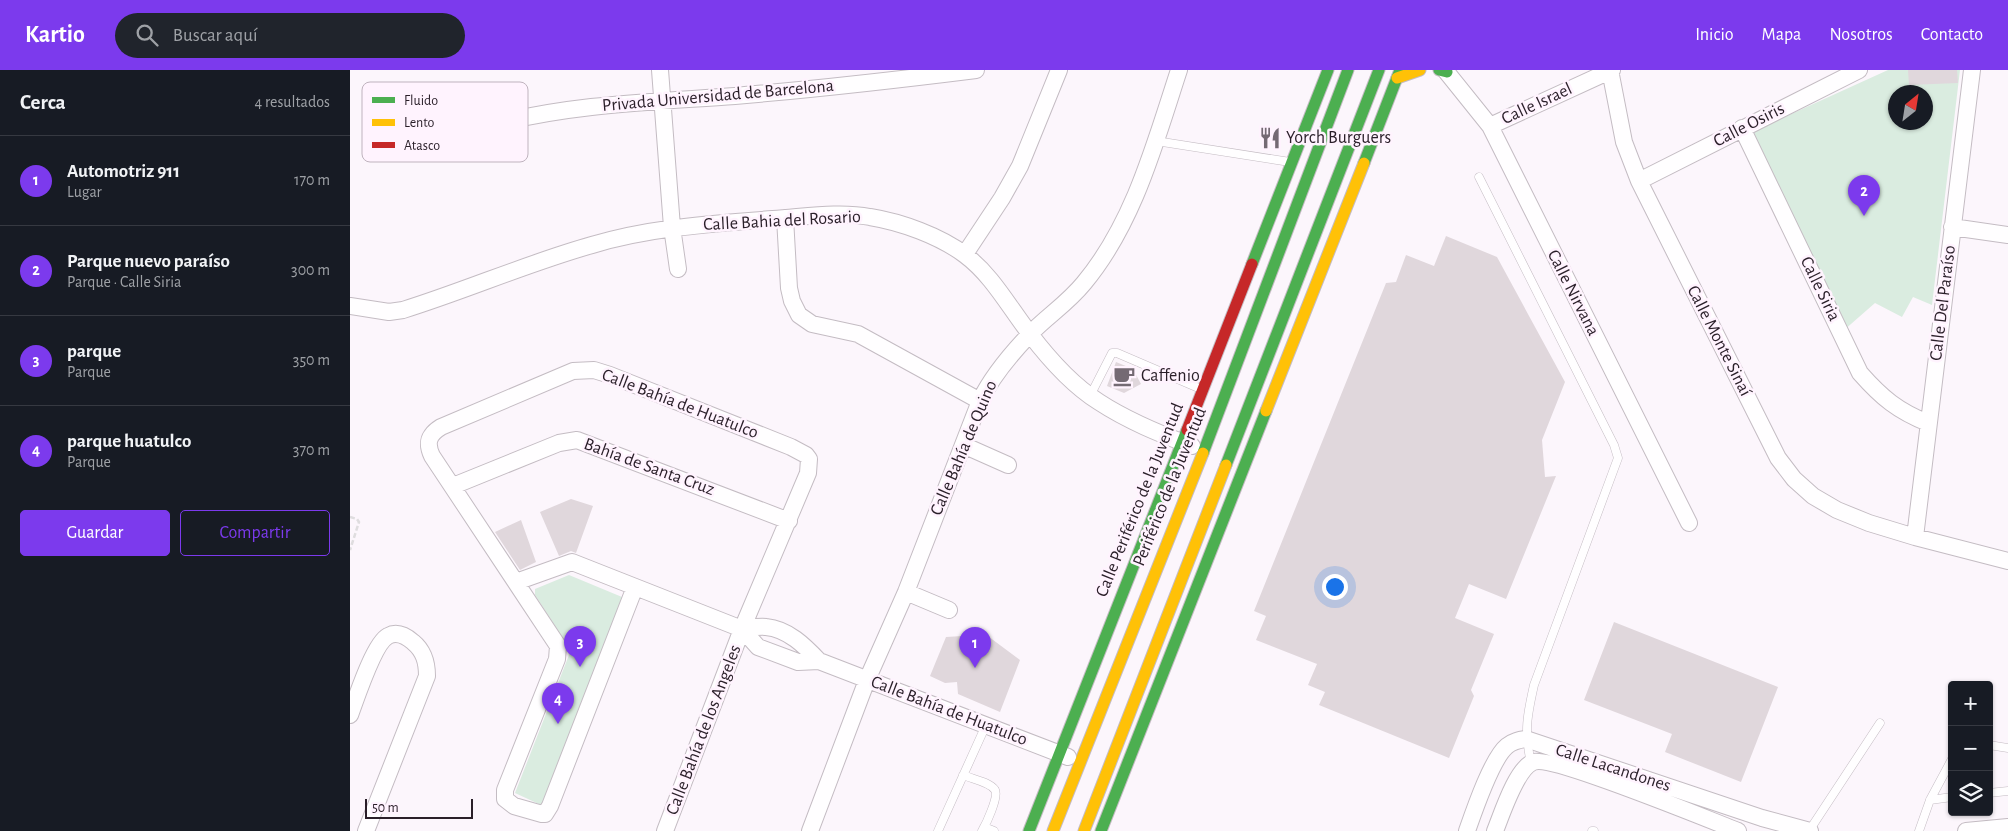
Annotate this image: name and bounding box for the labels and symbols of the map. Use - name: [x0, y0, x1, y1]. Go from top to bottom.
- street label: Privada Universidad de Barcelona: [601, 77, 835, 115]
- street label: Calle Israel: [1499, 80, 1575, 128]
- legend: [362, 82, 528, 162]
- north arrow: [1888, 85, 1933, 130]
- text: Fluido: [404, 94, 438, 108]
- street label: Calle Osiris: [1711, 99, 1787, 151]
- text: Lento: [404, 116, 435, 130]
- restaurant icon: Yorch Burguers: [1257, 125, 1283, 151]
- place label: Yorch Burguers: [1286, 129, 1391, 147]
- text: Atasco: [404, 139, 440, 153]
- pin: 2: [1848, 175, 1880, 216]
- street label: Calle Bahia del Rosario: [703, 208, 861, 234]
- street label: Calle Del Paraíso: [1927, 244, 1959, 362]
- street label: Calle Nirvana: [1544, 247, 1602, 339]
- street label: Calle Siria: [1797, 254, 1843, 324]
- street label: Calle Monte Sinaí: [1683, 283, 1755, 400]
- cafe icon: Caffenio: [1111, 363, 1137, 389]
- street label: Calle Bahía de Huatulco: [599, 366, 761, 442]
- place label: Caffenio: [1141, 367, 1200, 385]
- street label: Calle Bahía de Quino: [927, 378, 1001, 518]
- street label: Calle Periférico de la Juventud: [1093, 401, 1187, 599]
- street label: Periférico de la Juventud: [1130, 405, 1210, 569]
- street label: Bahía de Santa Cruz: [581, 435, 717, 499]
- your location: [1322, 574, 1348, 600]
- pin: 3: [564, 626, 596, 667]
- pin: 1: [959, 627, 991, 668]
- street label: Calle Bahía de los Angeles: [663, 643, 745, 817]
- street label: Calle Bahía de Huatulco: [868, 673, 1030, 749]
- pin: 4: [542, 683, 574, 724]
- street label: Calle Lacandones: [1553, 741, 1673, 795]
- scale bar: [365, 796, 472, 819]

